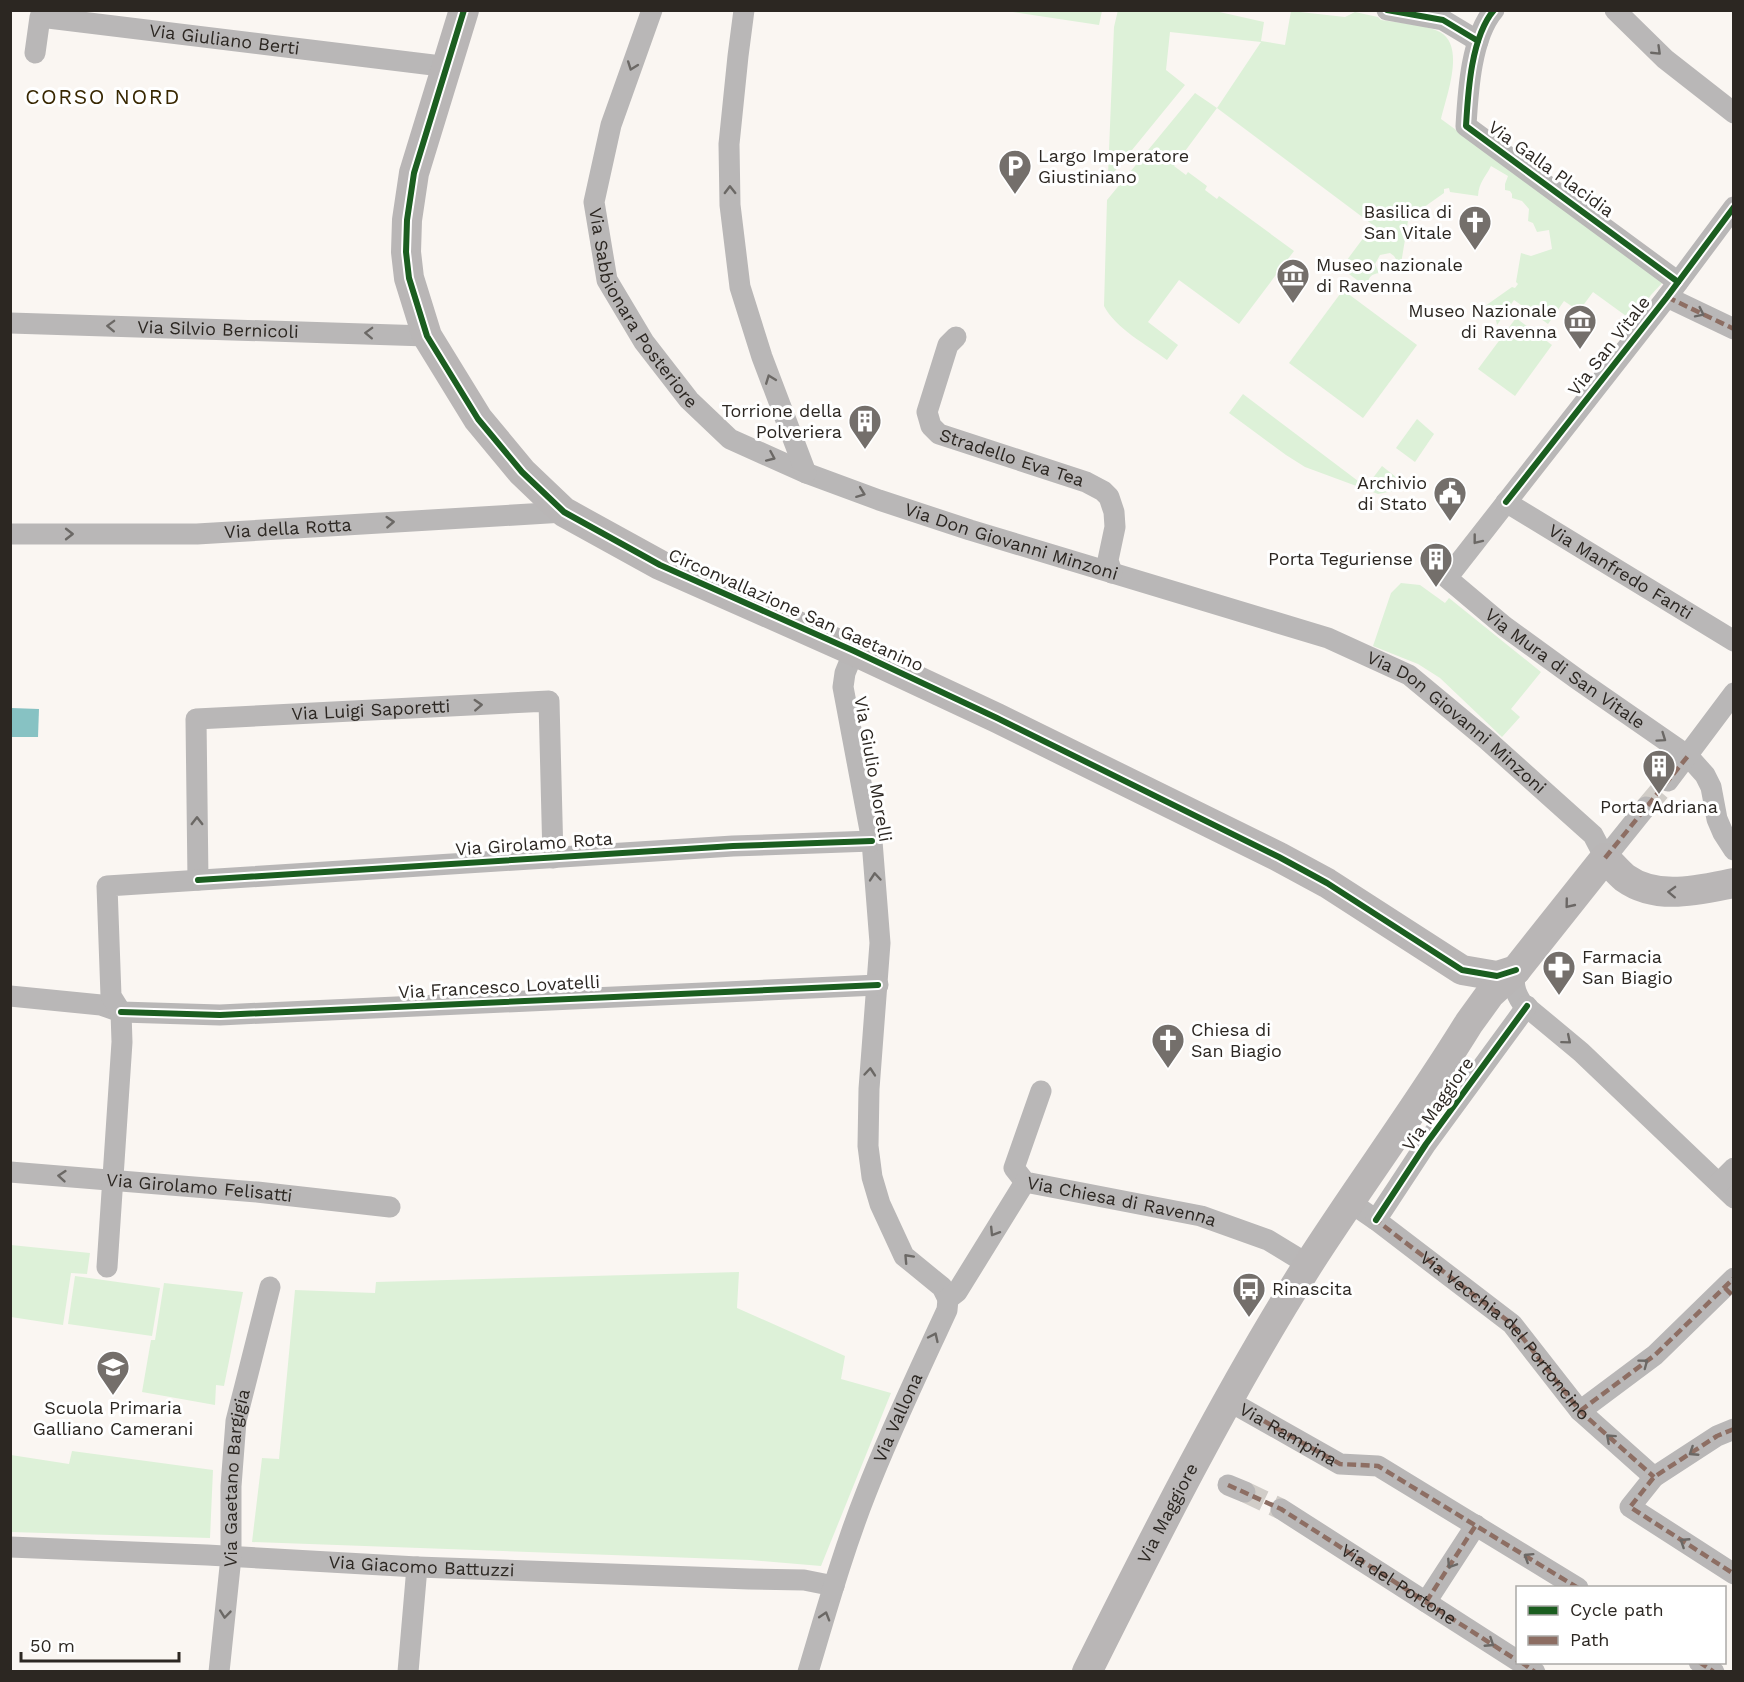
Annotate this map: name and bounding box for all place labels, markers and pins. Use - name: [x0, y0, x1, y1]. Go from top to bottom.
- place label: Largo Imperatore Giustiniano: [1038, 145, 1189, 187]
- parking icon: Largo Imperatore Giustiniano: [997, 148, 1033, 195]
- place label: Basilica di San Vitale: [1363, 201, 1452, 243]
- church icon: Basilica di San Vitale: [1457, 204, 1493, 251]
- place label: Museo nazionale di Ravenna: [1316, 254, 1463, 296]
- museum icon: Museo nazionale di Ravenna: [1275, 257, 1311, 304]
- place label: Museo Nazionale di Ravenna: [1408, 300, 1557, 342]
- museum icon: Museo Nazionale di Ravenna: [1562, 303, 1598, 350]
- place label: Torrione della Polveriera: [721, 400, 842, 442]
- building icon: Torrione della Polveriera: [847, 403, 883, 450]
- place label: Archivio di Stato: [1357, 472, 1427, 514]
- public building icon: Archivio di Stato: [1432, 475, 1468, 522]
- building icon: Porta Teguriense: [1418, 541, 1454, 588]
- place label: Porta Teguriense: [1268, 548, 1413, 569]
- building icon: Porta Adriana: [1641, 748, 1677, 795]
- place label: Porta Adriana: [1600, 796, 1718, 817]
- place label: Farmacia San Biagio: [1582, 946, 1673, 988]
- pharmacy icon: Farmacia San Biagio: [1541, 949, 1577, 996]
- place label: Chiesa di San Biagio: [1191, 1019, 1282, 1061]
- church icon: Chiesa di San Biagio: [1150, 1022, 1186, 1069]
- bus stop icon: Rinascita: [1231, 1271, 1267, 1318]
- place label: Rinascita: [1272, 1278, 1352, 1299]
- school or university icon: Scuola Primaria Galliano Camerani: [95, 1349, 131, 1396]
- place label: Scuola Primaria Galliano Camerani: [33, 1397, 193, 1439]

